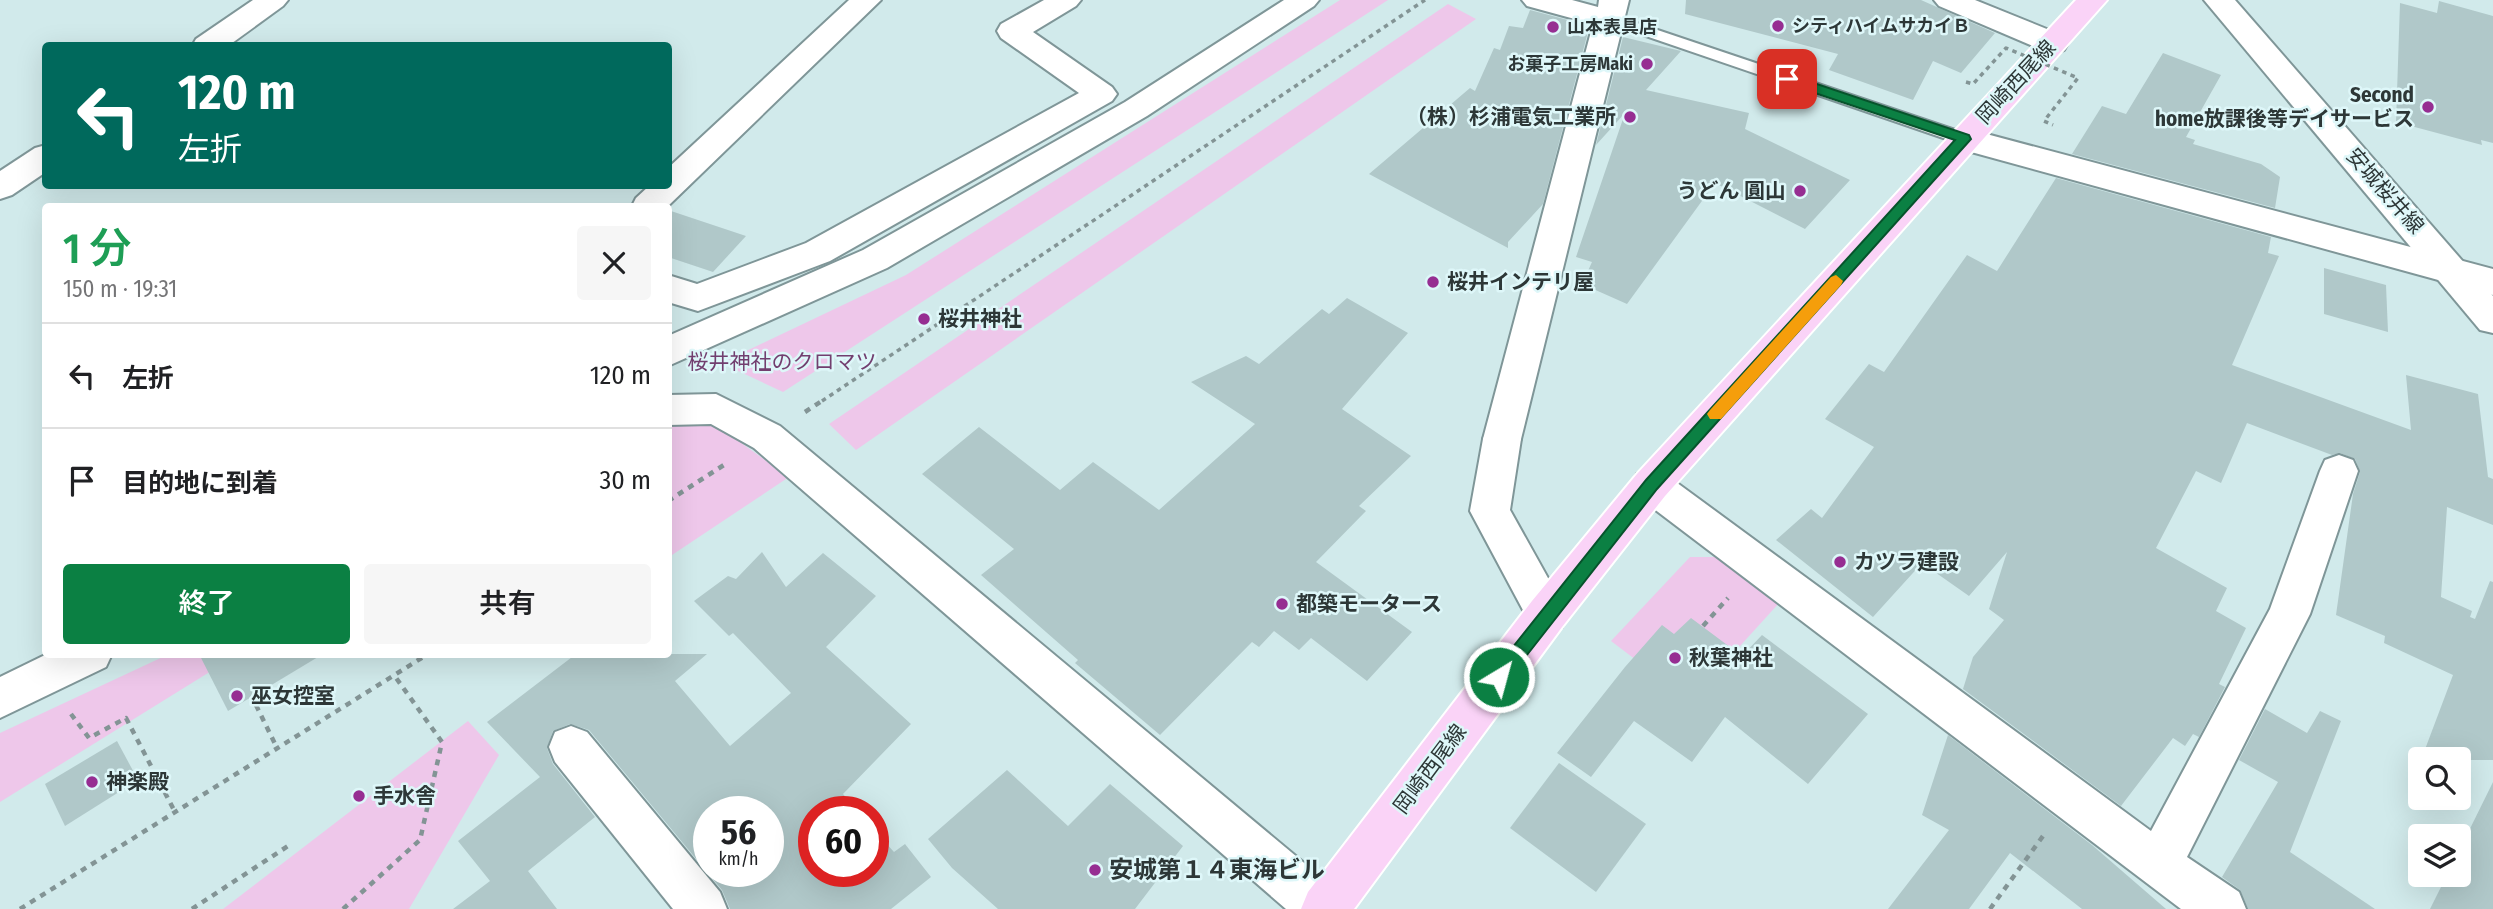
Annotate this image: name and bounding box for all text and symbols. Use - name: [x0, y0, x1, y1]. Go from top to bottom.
- place label: シティハイムサカイＢ: [1792, 15, 1970, 37]
- place label: 山本表具店: [1567, 16, 1657, 38]
- marker: シティハイムサカイＢ: [1770, 18, 1786, 34]
- marker: 山本表具店: [1545, 19, 1561, 35]
- street label: 岡崎西尾線: [1971, 35, 2061, 129]
- pin: [1757, 49, 1817, 109]
- place label: お菓子工房Maki: [1507, 53, 1633, 75]
- marker: お菓子工房Maki: [1639, 56, 1655, 72]
- icon: arrive: [1768, 60, 1806, 98]
- text: 120 m: [178, 63, 296, 122]
- icon: left: [63, 70, 154, 161]
- place label: Second home放課後等デイサービス: [2155, 82, 2414, 132]
- marker: Second home放課後等デイサービス: [2420, 99, 2436, 115]
- place label: （株）杉浦電気工業所: [1406, 104, 1616, 130]
- marker: （株）杉浦電気工業所: [1622, 109, 1638, 125]
- text: 左折: [178, 130, 242, 168]
- street label: 安城桜井線: [2341, 143, 2429, 239]
- place label: うどん 圓山: [1677, 178, 1786, 204]
- marker: うどん 圓山: [1792, 183, 1808, 199]
- text: 1 分: [63, 224, 132, 274]
- button: close: [577, 226, 651, 300]
- place label: 桜井インテリ屋: [1447, 269, 1594, 295]
- marker: 桜井インテリ屋: [1425, 274, 1441, 290]
- text: 150 m · 19:31: [63, 275, 177, 303]
- place label: 桜井神社: [938, 306, 1022, 332]
- marker: 桜井神社: [916, 311, 932, 327]
- park label: 桜井神社のクロマツ: [688, 349, 877, 375]
- icon: left: [63, 357, 101, 395]
- text: 120 m: [590, 360, 651, 391]
- text: 左折: [122, 363, 174, 394]
- icon: arrive: [63, 462, 101, 500]
- text: 30 m: [600, 465, 651, 496]
- text: 目的地に到着: [122, 468, 278, 499]
- place label: カツラ建設: [1854, 549, 1959, 575]
- marker: カツラ建設: [1832, 554, 1848, 570]
- button: 終了: [63, 564, 350, 644]
- button: 共有: [364, 564, 651, 644]
- place label: 都築モータース: [1296, 591, 1442, 617]
- marker: 都築モータース: [1274, 596, 1290, 612]
- position arrow: [1462, 640, 1536, 714]
- place label: 秋葉神社: [1689, 645, 1773, 671]
- marker: 秋葉神社: [1667, 650, 1683, 666]
- place label: 巫女控室: [251, 683, 335, 709]
- marker: 巫女控室: [229, 688, 245, 704]
- street label: 岡崎西尾線: [1388, 719, 1472, 819]
- map controls: [2408, 747, 2471, 887]
- button: search: [2408, 747, 2471, 810]
- place label: 神楽殿: [106, 769, 169, 795]
- marker: 神楽殿: [84, 774, 100, 790]
- place label: 手水舎: [373, 783, 436, 809]
- marker: 手水舎: [351, 788, 367, 804]
- speed limit sign: 60: [798, 796, 889, 887]
- text: 56: [721, 811, 756, 853]
- button: layers: [2408, 824, 2471, 887]
- text: km/h: [718, 848, 759, 870]
- place label: 安城第１４東海ビル: [1109, 856, 1325, 884]
- marker: 安城第１４東海ビル: [1087, 862, 1103, 878]

